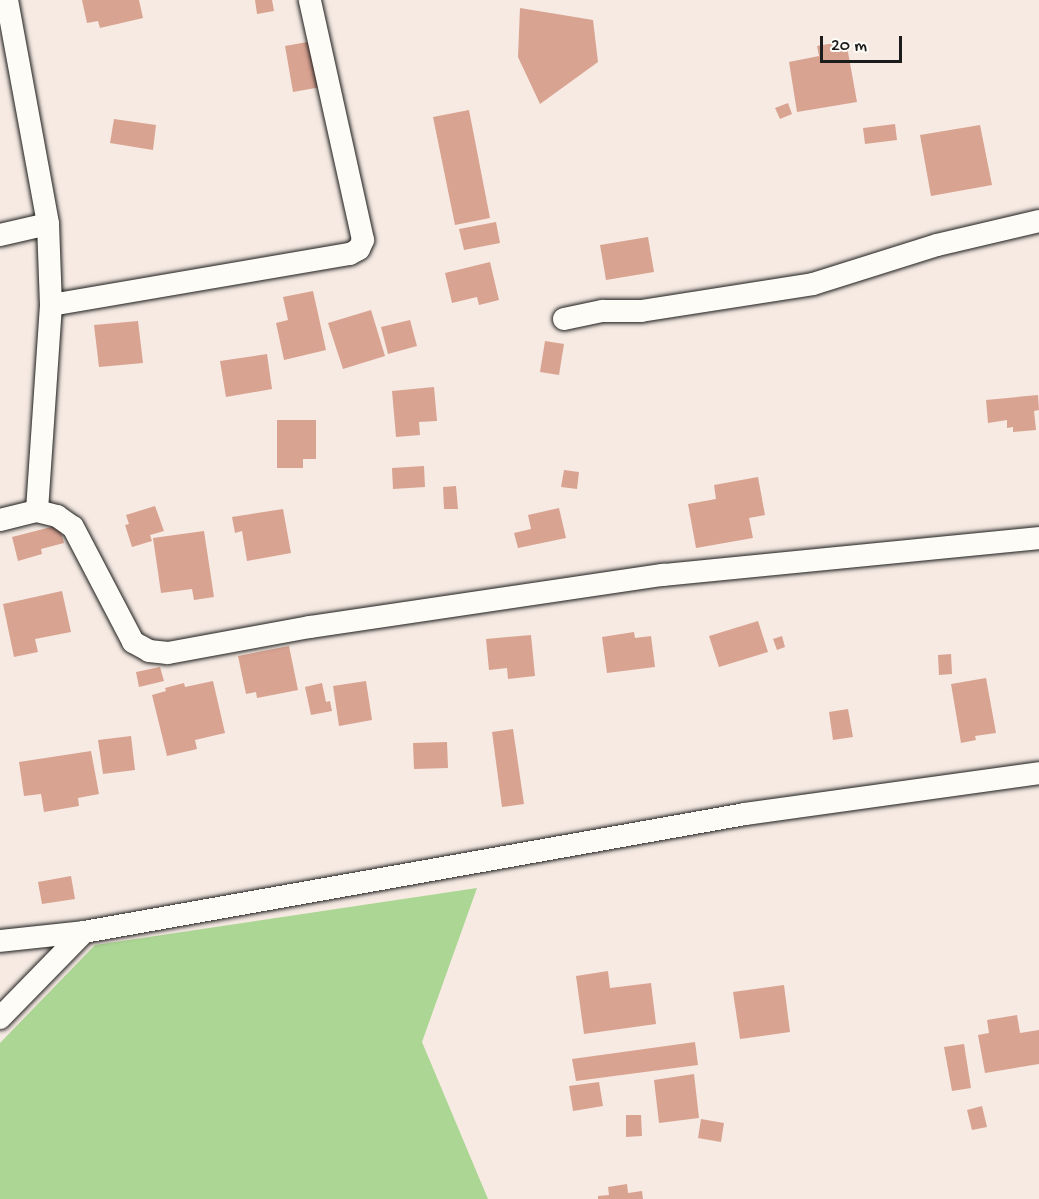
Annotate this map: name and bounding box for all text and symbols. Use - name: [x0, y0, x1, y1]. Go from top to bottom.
- scale bar: [823, 24, 906, 62]
- text: 20 m: [831, 36, 867, 57]

